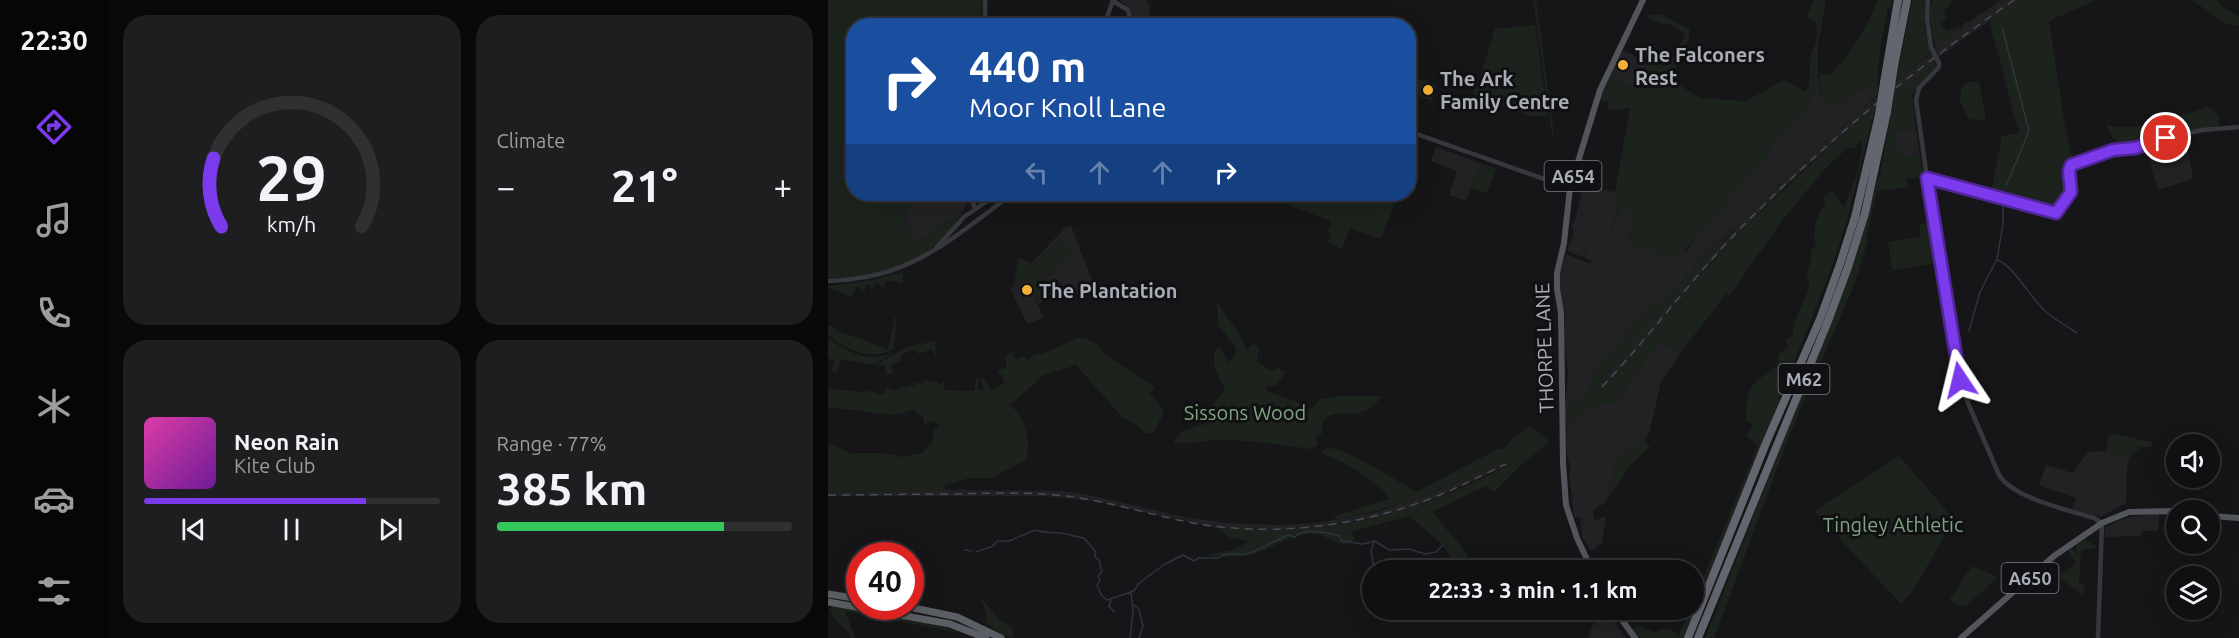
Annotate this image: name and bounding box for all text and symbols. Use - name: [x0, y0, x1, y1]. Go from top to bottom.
- text: 22:30: [20, 25, 88, 55]
- icon: right: [870, 42, 948, 120]
- text: 440 m: [969, 43, 1086, 90]
- place label: The Falconers Rest: [1635, 43, 1765, 89]
- marker: The Falconers Rest: [1616, 58, 1630, 72]
- place label: The Ark Family Centre: [1440, 67, 1570, 113]
- marker: The Ark Family Centre: [1421, 83, 1435, 97]
- text: Moor Knoll Lane: [969, 92, 1166, 122]
- icon: directions: [33, 106, 75, 148]
- pin: [2140, 112, 2191, 163]
- icon: arrive: [2149, 121, 2182, 154]
- text: Climate: [497, 129, 565, 152]
- text: 29: [257, 143, 327, 213]
- icon: left: [1020, 156, 1053, 189]
- icon: ahead: [1083, 156, 1116, 189]
- icon: ahead: [1146, 156, 1179, 189]
- icon: right: [1209, 156, 1242, 189]
- text: 21°: [611, 160, 678, 211]
- road number: A654: [1544, 161, 1602, 191]
- text: −: [497, 168, 515, 205]
- text: +: [773, 168, 792, 205]
- icon: music: [33, 199, 75, 241]
- text: km/h: [267, 212, 316, 236]
- place label: The Plantation: [1039, 279, 1178, 302]
- marker: The Plantation: [1020, 283, 1034, 297]
- street label: THORPE LANE: [1530, 283, 1558, 413]
- icon: phone: [33, 292, 75, 334]
- position arrow: [1928, 348, 1992, 412]
- road number: M62: [1778, 364, 1830, 394]
- icon: climate: [33, 385, 75, 427]
- park label: Sissons Wood: [1184, 401, 1306, 424]
- text: Neon Rain: [234, 429, 339, 454]
- text: Range · 77%: [497, 432, 607, 455]
- map controls: [2166, 434, 2220, 620]
- button: sound: [2166, 434, 2220, 488]
- text: Kite Club: [234, 454, 316, 477]
- text: 385 km: [497, 463, 647, 514]
- icon: car: [33, 478, 75, 520]
- button: search: [2166, 500, 2220, 554]
- icon: previous: [177, 513, 210, 546]
- icon: pause: [275, 513, 308, 546]
- icon: next: [374, 513, 407, 546]
- park label: Tingley Athletic: [1823, 513, 1963, 536]
- speed limit sign: 40: [846, 542, 924, 620]
- road number: A650: [2002, 563, 2058, 593]
- button: layers: [2166, 566, 2220, 620]
- icon: filters: [33, 570, 75, 612]
- text: 22:33 · 3 min · 1.1 km: [1428, 577, 1638, 602]

